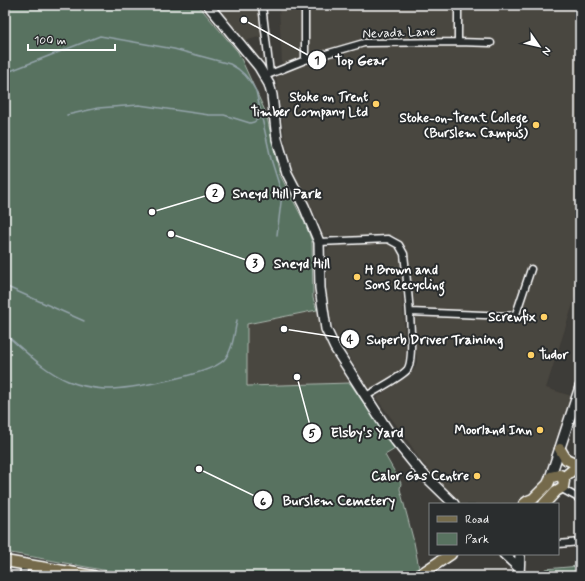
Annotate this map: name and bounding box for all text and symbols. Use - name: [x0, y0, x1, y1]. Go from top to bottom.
- street label: Nevada Lane: [362, 23, 436, 43]
- scale bar: [28, 26, 115, 52]
- north arrow: [519, 26, 559, 66]
- text: 100 m: [34, 33, 66, 49]
- text: N: [539, 44, 554, 58]
- callout: Top Gear: [307, 47, 394, 73]
- text: Top Gear: [335, 52, 388, 70]
- text: 1: [314, 53, 320, 69]
- place label: Stoke on Trent Timber Company Ltd: [251, 89, 368, 121]
- marker: Stoke on Trent Timber Company Ltd: [371, 99, 381, 109]
- place label: Stoke-on-Trent College (Burslem Campus): [400, 110, 528, 142]
- marker: Stoke-on-Trent College (Burslem Campus): [531, 120, 541, 130]
- callout: Sneyd Hill Park: [205, 180, 330, 206]
- text: Sneyd Hill Park: [233, 185, 321, 203]
- text: 2: [212, 186, 218, 202]
- callout: Sneyd Hill: [245, 250, 339, 276]
- text: Sneyd Hill: [274, 255, 330, 273]
- text: 3: [252, 256, 258, 272]
- place label: H Brown and Sons Recycling: [365, 262, 445, 297]
- marker: H Brown and Sons Recycling: [352, 272, 362, 282]
- place label: Screwfix: [488, 309, 537, 326]
- marker: Screwfix: [539, 312, 549, 322]
- callout: Superb Driver Training: [340, 326, 510, 352]
- text: Superb Driver Training: [367, 331, 503, 350]
- text: 4: [347, 332, 354, 348]
- place label: Tudor: [539, 347, 569, 364]
- marker: Tudor: [526, 350, 536, 360]
- callout: Elsby's Yard: [302, 420, 412, 446]
- place label: Moorland Inn: [455, 422, 532, 439]
- text: Elsby's Yard: [331, 424, 403, 442]
- marker: Moorland Inn: [535, 425, 545, 435]
- text: 5: [308, 426, 316, 442]
- place label: Calor Gas Centre: [371, 468, 469, 485]
- marker: Calor Gas Centre: [472, 471, 482, 481]
- callout: Burslem Cemetery: [253, 487, 406, 513]
- text: Burslem Cemetery: [283, 492, 396, 510]
- text: 6: [260, 494, 266, 510]
- legend: [429, 503, 559, 555]
- text: Road: [465, 512, 489, 528]
- text: Park: [465, 532, 489, 548]

